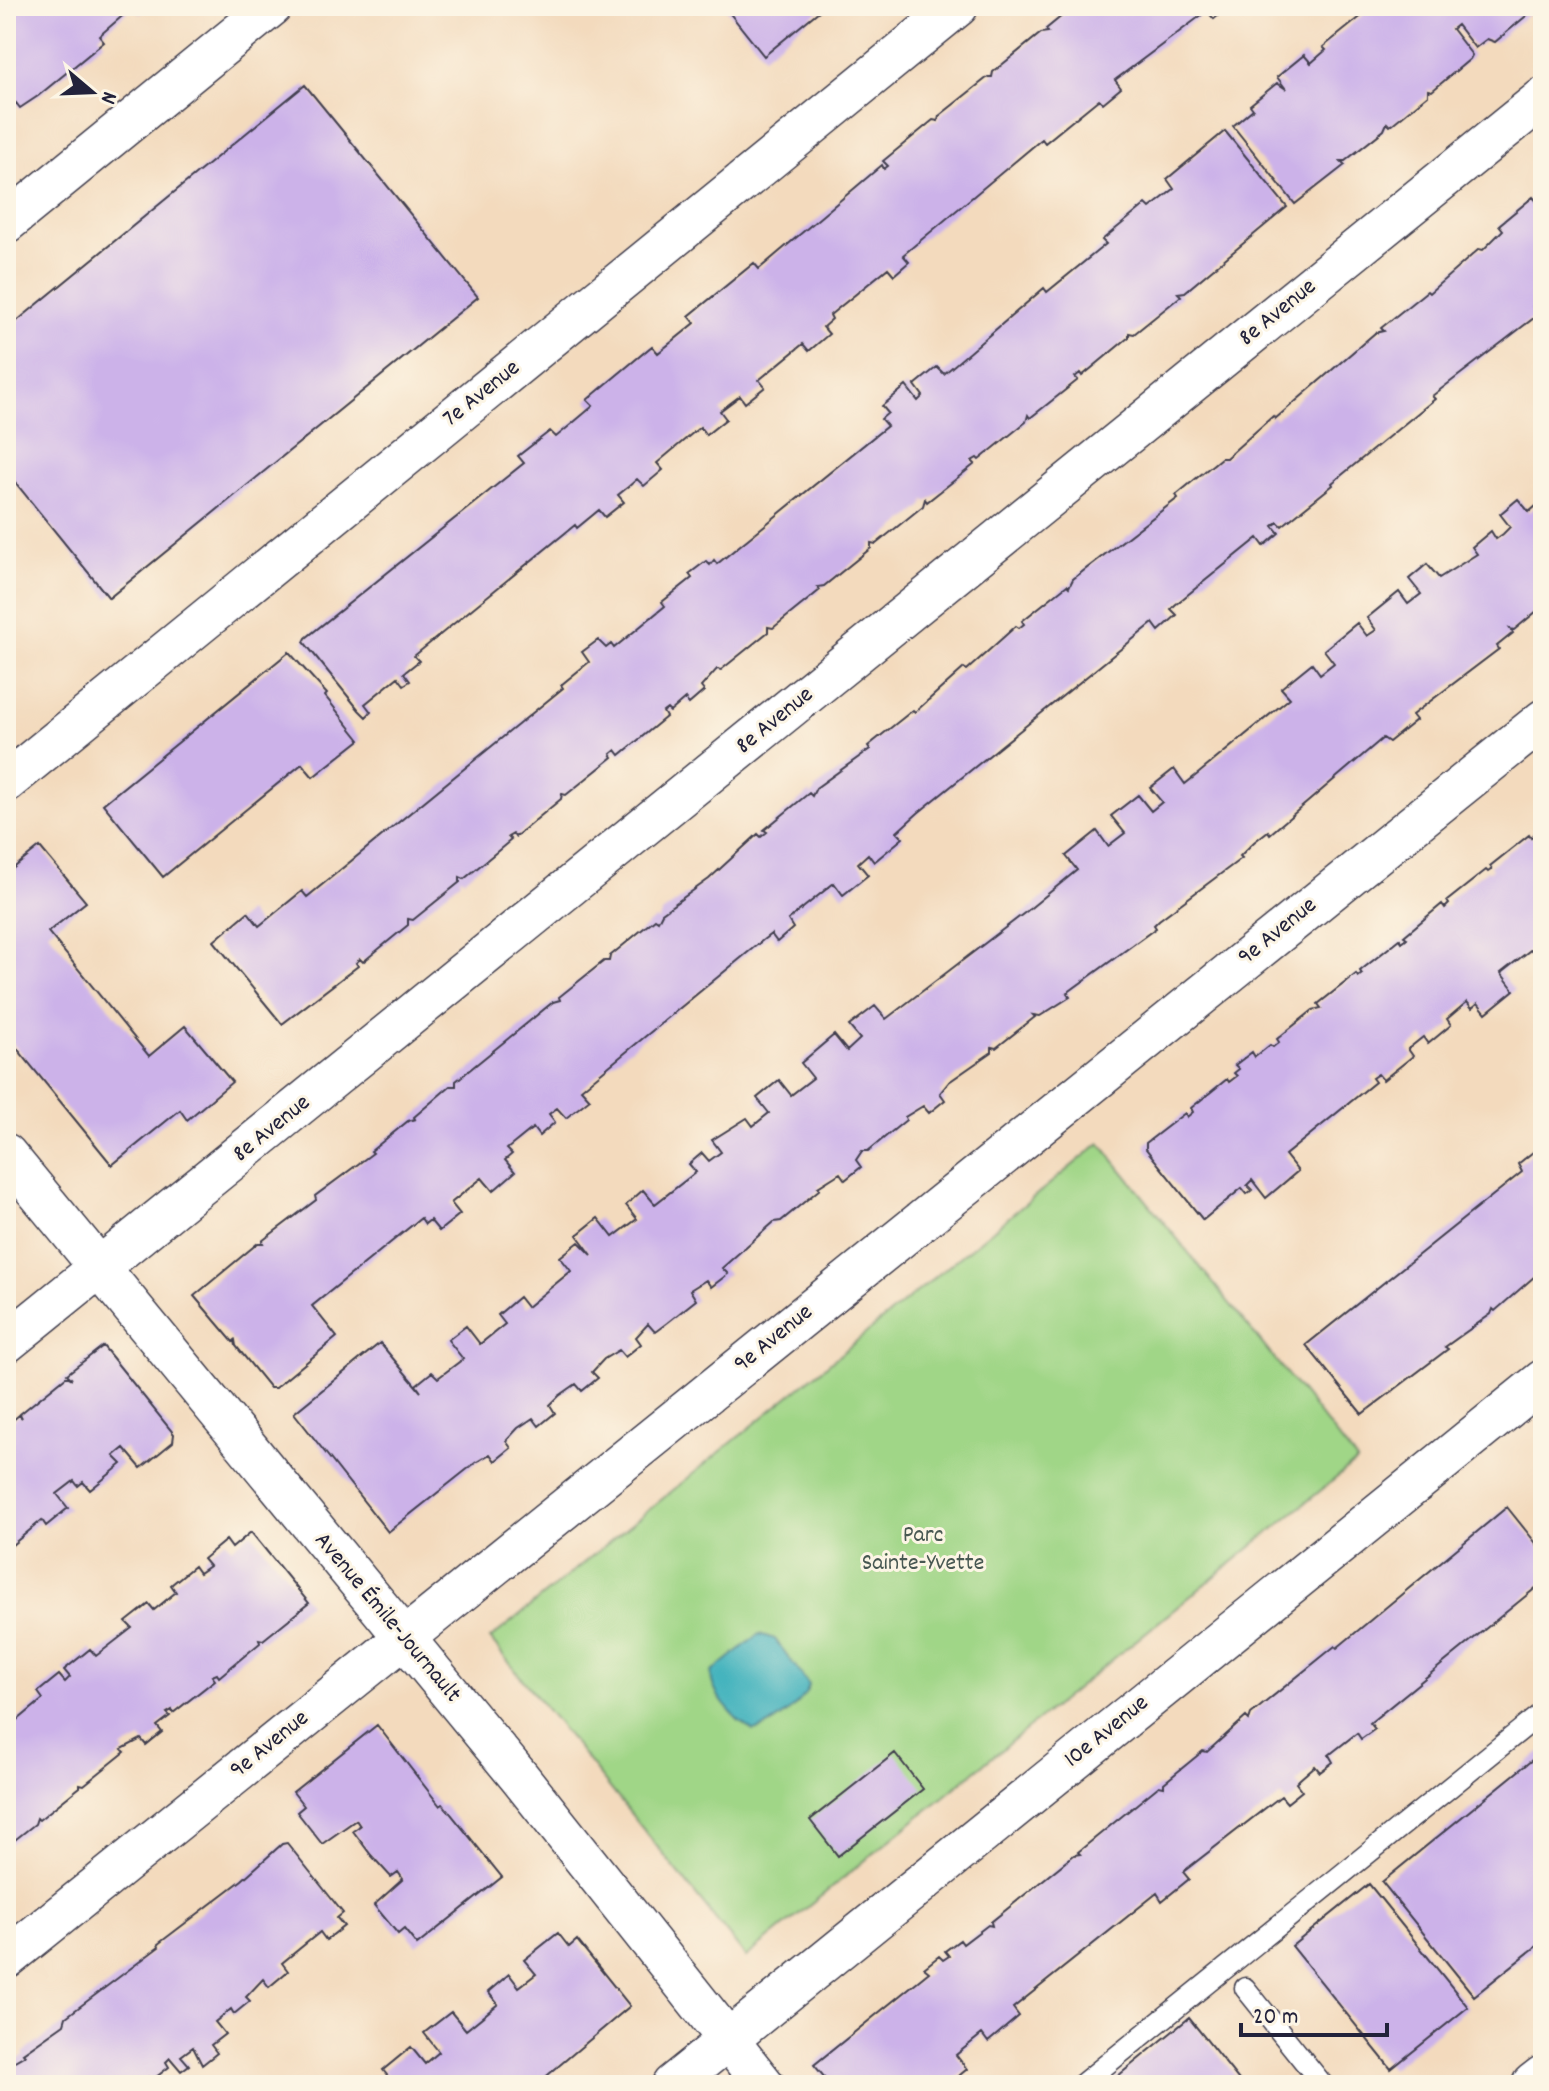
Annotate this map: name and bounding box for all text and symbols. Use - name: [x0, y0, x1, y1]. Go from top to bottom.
- north arrow: [52, 52, 132, 132]
- text: N: [91, 87, 124, 108]
- street label: 8e Avenue: [1232, 271, 1324, 355]
- street label: 7e Avenue: [436, 352, 528, 436]
- street label: 8e Avenue: [729, 679, 821, 763]
- street label: 9e Avenue: [1231, 890, 1325, 974]
- street label: 8e Avenue: [226, 1087, 318, 1171]
- street label: 9e Avenue: [727, 1297, 821, 1381]
- park label: Parc Sainte-Yvette: [862, 1519, 984, 1581]
- street label: Avenue Émile-Journault: [305, 1525, 469, 1711]
- street label: 10e Avenue: [1057, 1687, 1157, 1777]
- street label: 9e Avenue: [223, 1703, 317, 1787]
- scale bar: [1241, 1987, 1387, 2037]
- text: 20 m: [1253, 2001, 1299, 2035]

